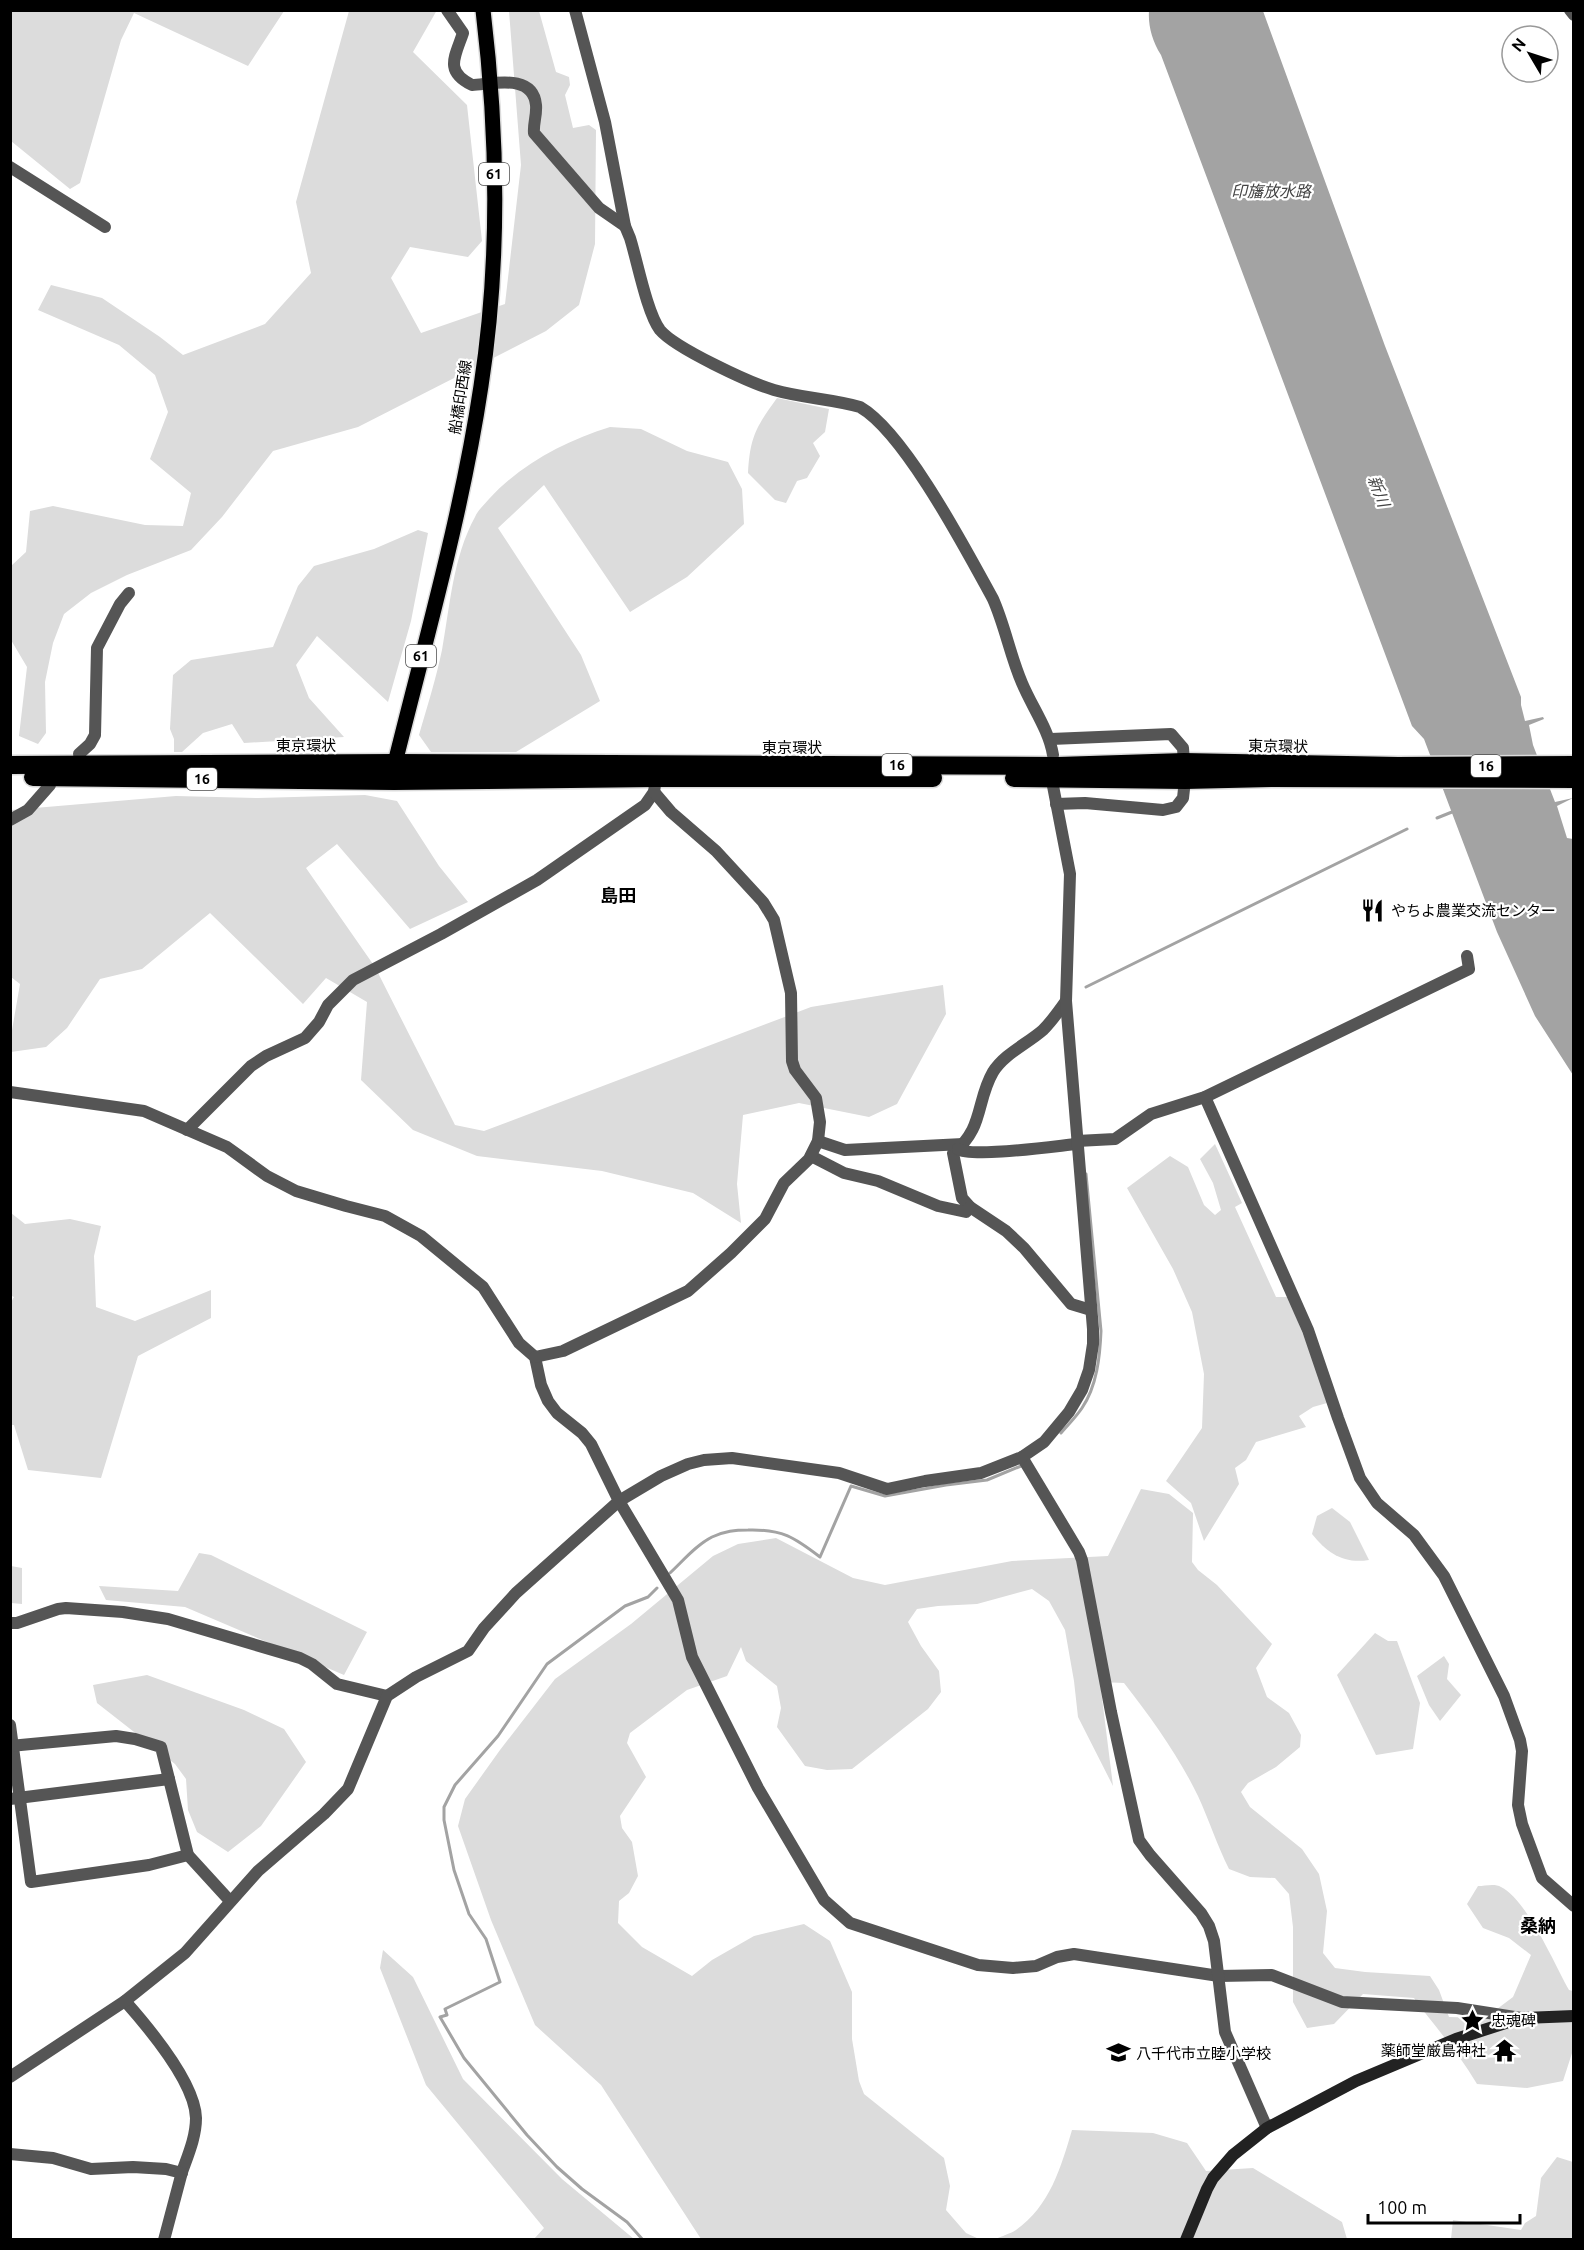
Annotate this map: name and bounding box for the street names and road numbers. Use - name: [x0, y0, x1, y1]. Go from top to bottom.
- road number: 61: [479, 163, 509, 185]
- street label: 船橋印西線: [446, 359, 474, 435]
- road number: 61: [406, 645, 436, 667]
- street label: 東京環状: [276, 737, 336, 754]
- street label: 東京環状: [1248, 737, 1308, 755]
- street label: 東京環状: [762, 739, 822, 756]
- road number: 16: [882, 754, 912, 776]
- road number: 16: [1471, 755, 1501, 777]
- road number: 16: [187, 768, 217, 790]

